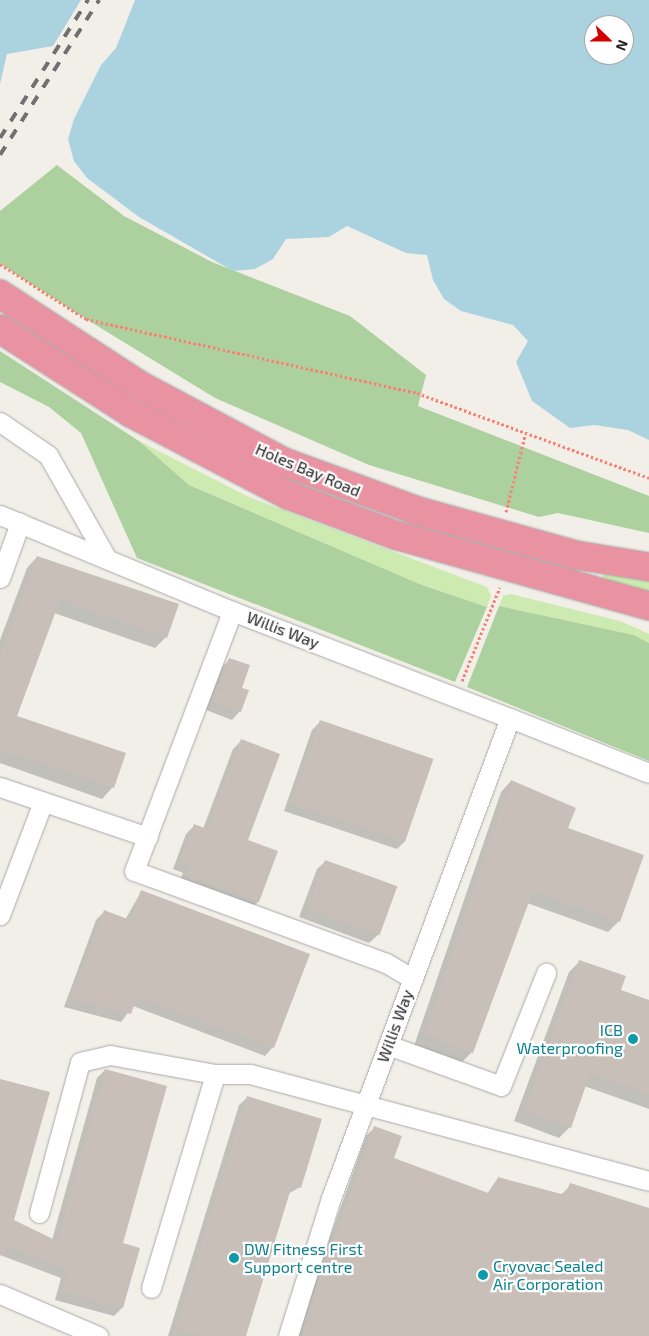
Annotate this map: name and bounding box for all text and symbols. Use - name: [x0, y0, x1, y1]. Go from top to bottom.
- north arrow: [584, 15, 634, 65]
- text: N: [613, 38, 632, 53]
- street label: Holes Bay Road: [253, 439, 363, 501]
- street label: Willis Way: [244, 607, 322, 653]
- street label: Willis Way: [373, 987, 417, 1065]
- place label: ICB Waterproofing: [517, 1020, 623, 1058]
- marker: ICB Waterproofing: [627, 1033, 639, 1045]
- place label: DW Fitness First Support centre: [244, 1239, 363, 1277]
- marker: DW Fitness First Support centre: [228, 1252, 240, 1264]
- place label: Cryovac Sealed Air Corporation: [493, 1256, 604, 1294]
- marker: Cryovac Sealed Air Corporation: [477, 1269, 489, 1281]

